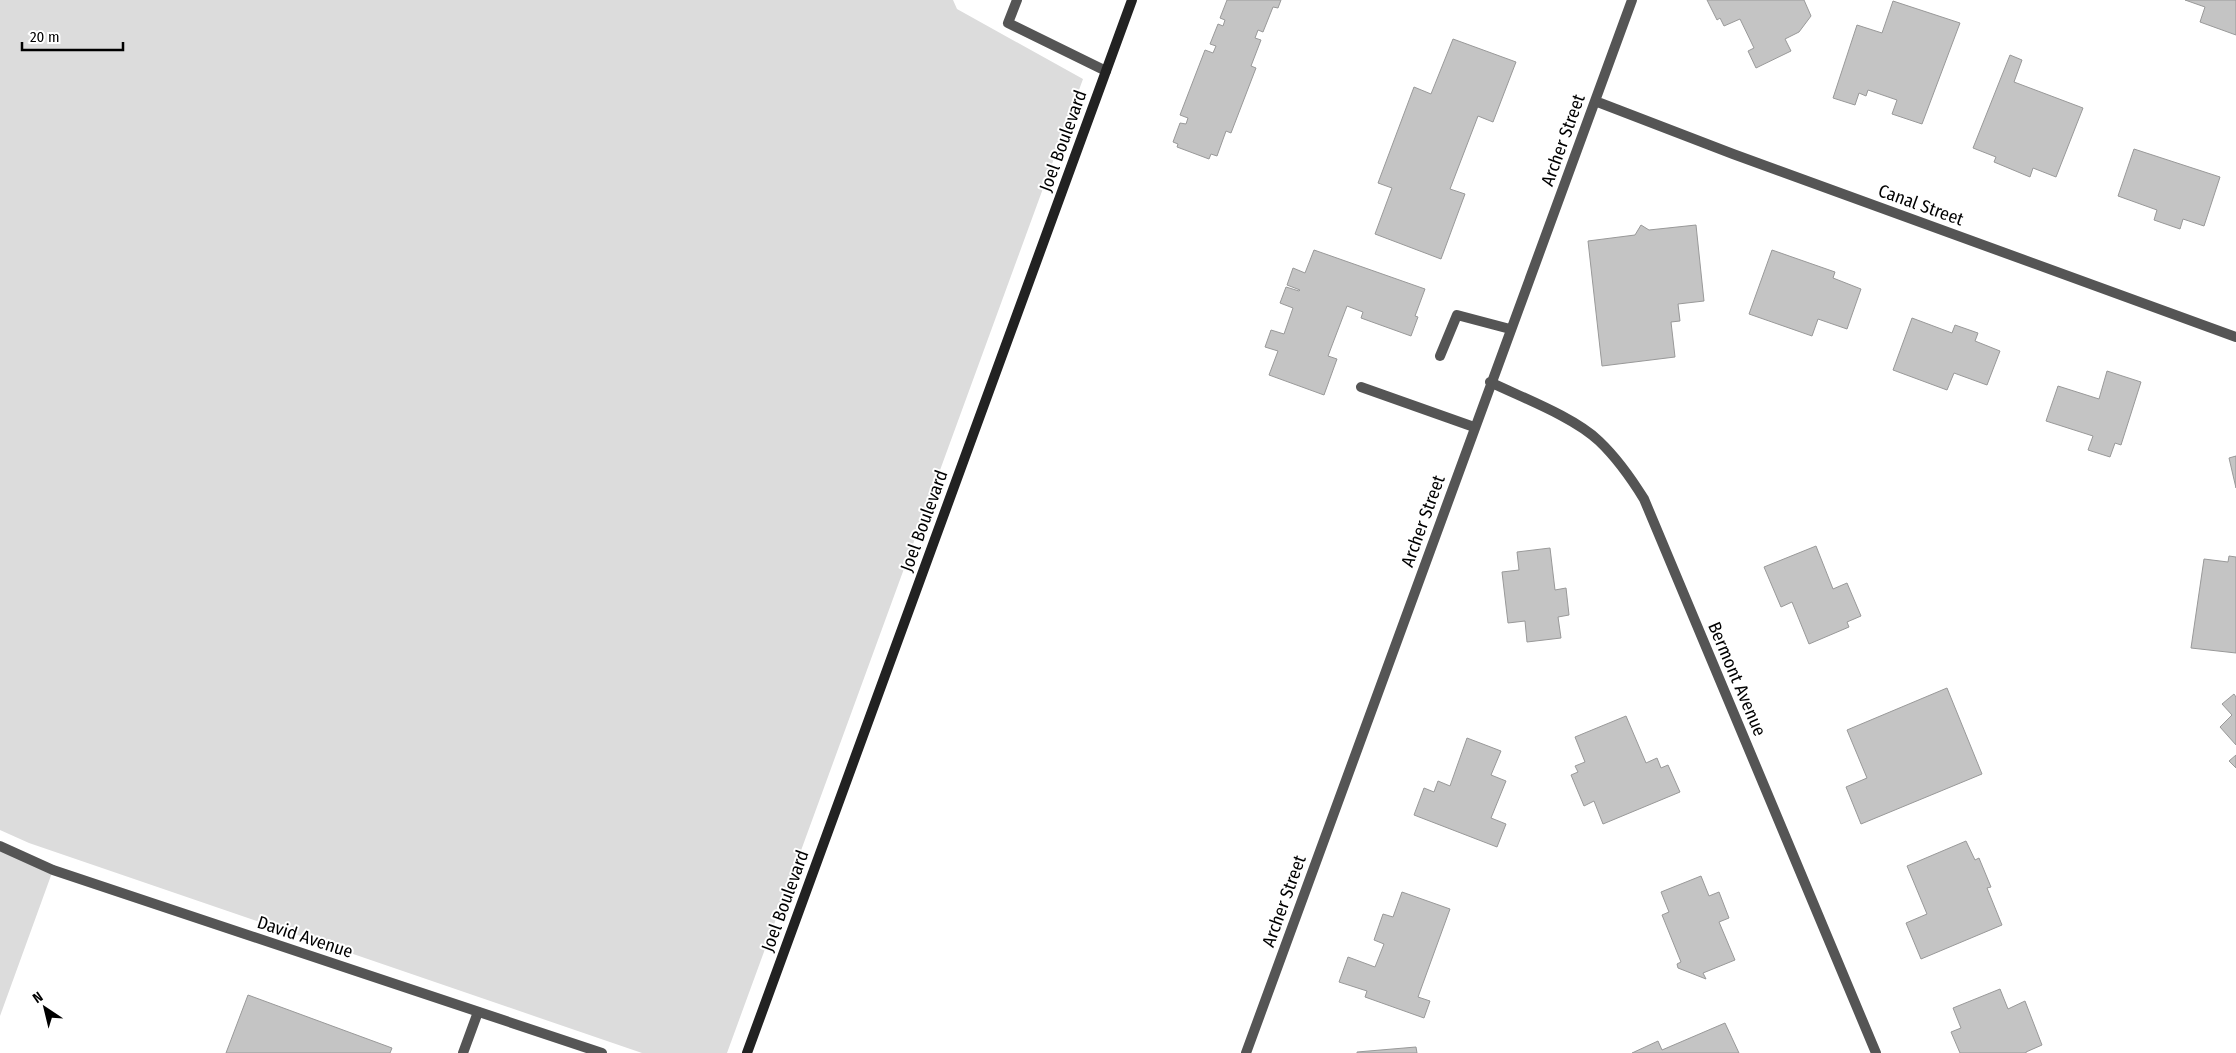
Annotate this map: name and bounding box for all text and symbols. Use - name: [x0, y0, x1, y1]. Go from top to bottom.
- scale bar: [22, 20, 124, 52]
- text: 20 m: [30, 28, 60, 46]
- street label: Joel Boulevard: [1034, 87, 1092, 195]
- street label: Archer Street: [1536, 91, 1590, 189]
- street label: Canal Street: [1875, 179, 1967, 231]
- street label: Joel Boulevard: [895, 467, 953, 575]
- street label: Archer Street: [1396, 472, 1450, 570]
- street label: Bermont Avenue: [1703, 619, 1771, 740]
- street label: Joel Boulevard: [756, 847, 814, 955]
- street label: Archer Street: [1257, 852, 1311, 950]
- street label: David Avenue: [254, 911, 356, 963]
- north arrow: [20, 983, 70, 1033]
- text: N: [30, 988, 46, 1007]

